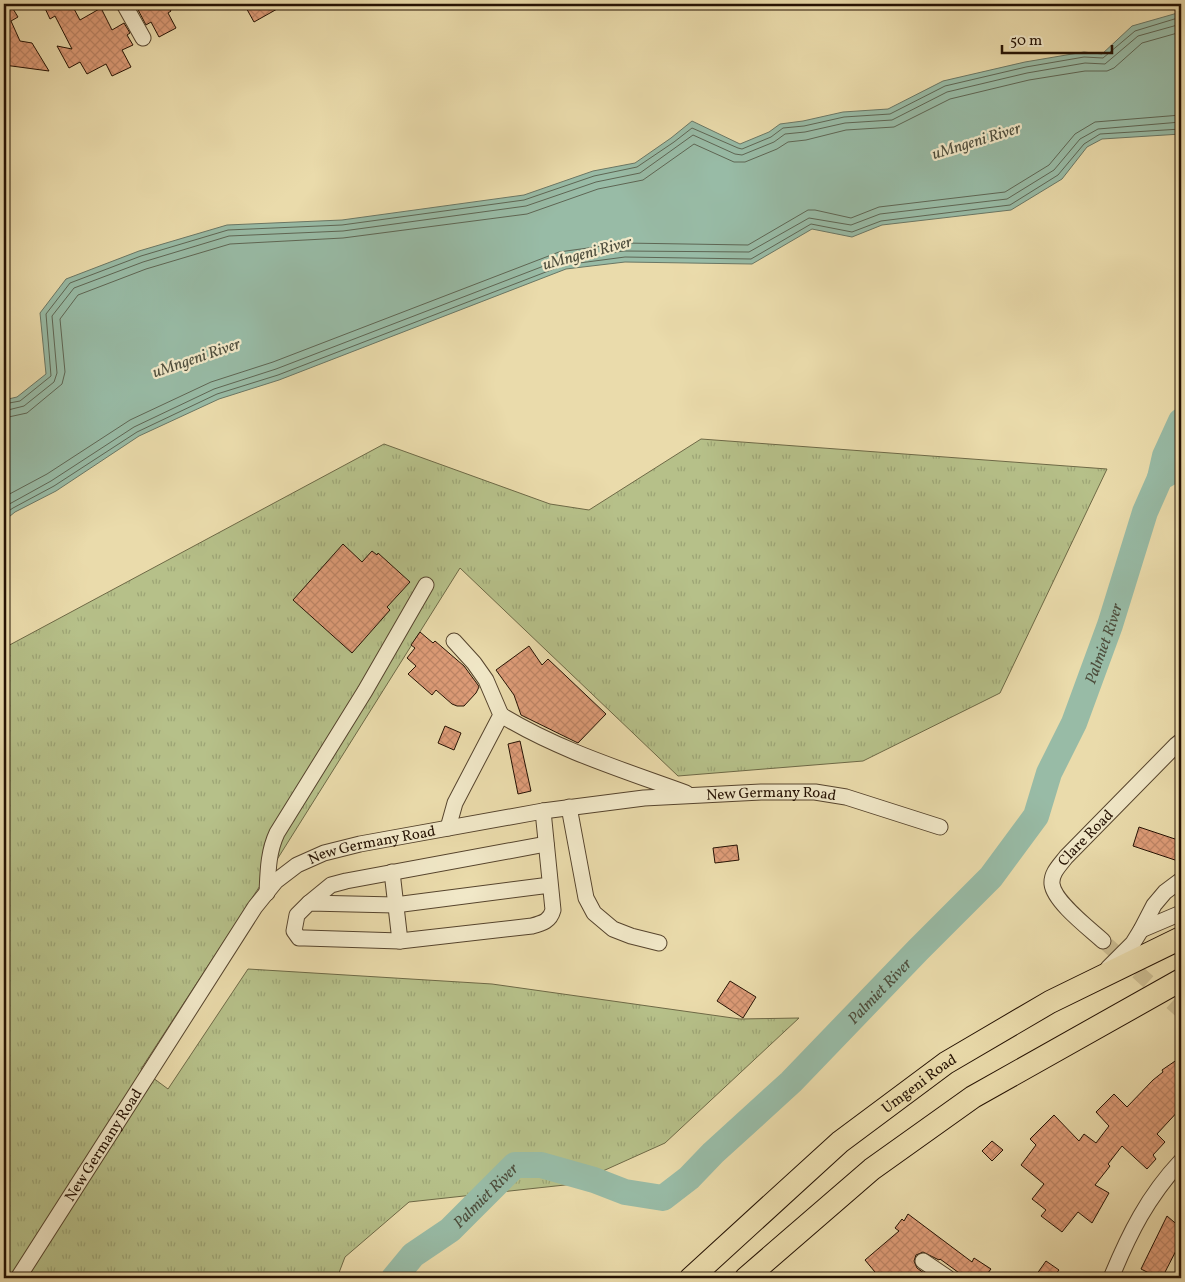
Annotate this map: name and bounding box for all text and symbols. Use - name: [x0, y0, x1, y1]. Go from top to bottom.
- scale bar: [1002, 22, 1112, 54]
- text: 50 m: [1010, 31, 1042, 52]
- water label: uMngeni River: [929, 118, 1025, 166]
- water label: uMngeni River: [540, 231, 636, 276]
- water label: uMngeni River: [150, 333, 245, 384]
- water label: Palmiet River: [1080, 600, 1129, 687]
- street label: New Germany Road: [706, 783, 838, 807]
- street label: Clare Road: [1054, 806, 1119, 871]
- street label: New Germany Road: [305, 822, 437, 871]
- water label: Palmiet River: [843, 953, 918, 1030]
- street label: Umgeni Road: [878, 1050, 961, 1119]
- street label: New Germany Road: [60, 1085, 148, 1206]
- water label: Palmiet River: [449, 1158, 525, 1234]

